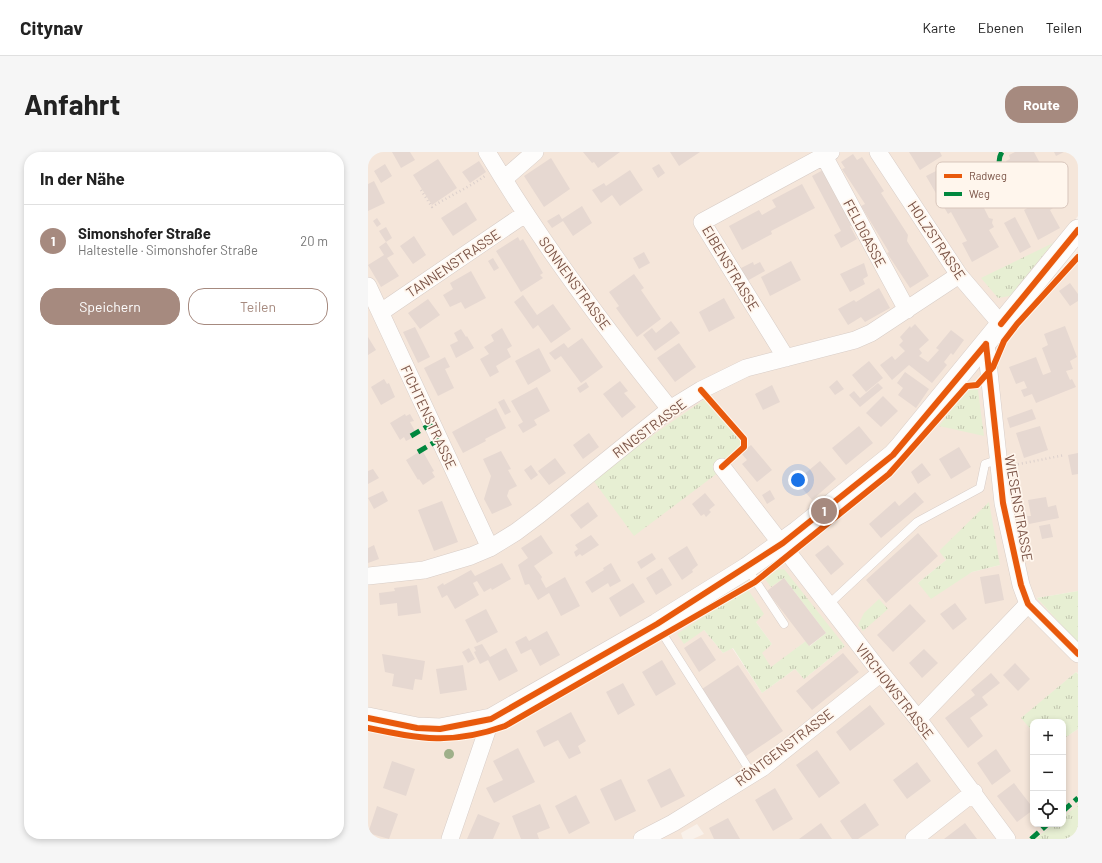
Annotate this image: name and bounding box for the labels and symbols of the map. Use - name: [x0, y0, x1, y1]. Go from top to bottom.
- legend: [936, 162, 1068, 208]
- text: Radweg: [969, 169, 1007, 182]
- text: Weg: [969, 187, 990, 200]
- street label: FELDGASSE: [840, 196, 890, 270]
- street label: HOLZSTRASSE: [904, 197, 970, 283]
- street label: EIBENSTRASSE: [699, 222, 763, 314]
- street label: TANNENSTRASSE: [403, 225, 503, 301]
- street label: SONNENSTRASSE: [535, 233, 615, 333]
- street label: FICHTENSTRASSE: [397, 362, 461, 472]
- street label: RINGSTRASSE: [609, 395, 689, 461]
- street label: WIESENSTRASSE: [1001, 453, 1037, 563]
- your location: [788, 470, 808, 490]
- pin: 1: [811, 496, 837, 526]
- street label: VIRCHOWSTRASSE: [852, 640, 938, 742]
- street label: RÖNTGENSTRASSE: [732, 705, 836, 789]

